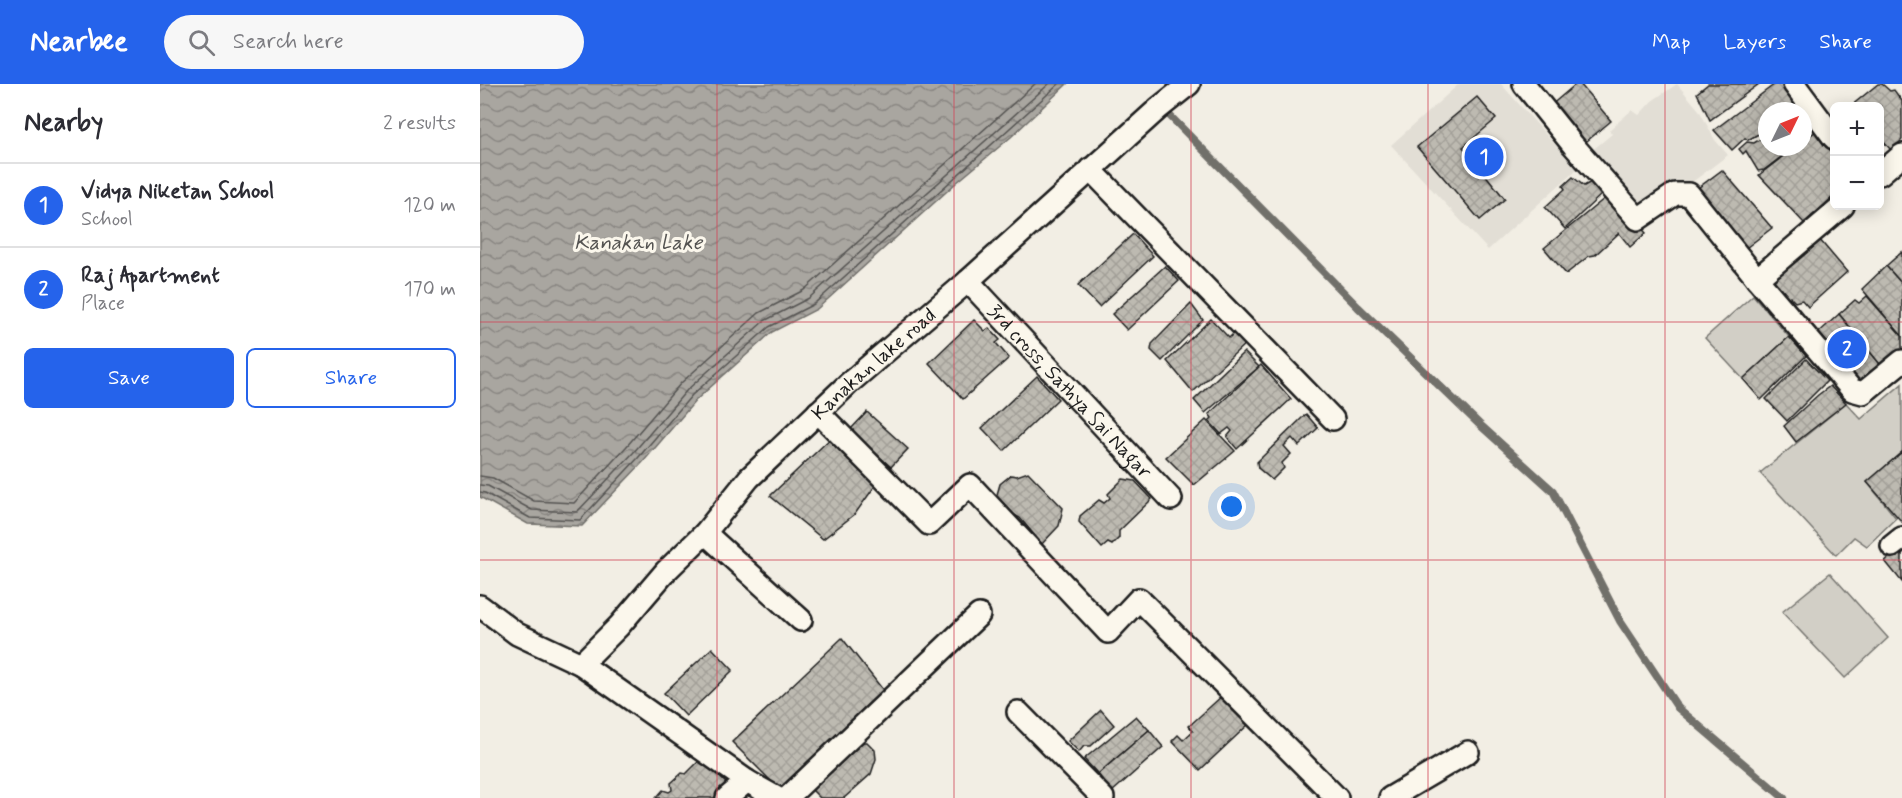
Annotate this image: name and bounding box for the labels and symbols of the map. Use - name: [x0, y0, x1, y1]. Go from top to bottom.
- north arrow: [1758, 102, 1812, 156]
- pin: 1: [1464, 134, 1504, 180]
- water label: Kanakan Lake: [574, 229, 704, 257]
- street label: 3rd cross, Sathya Sai Nagar: [981, 299, 1158, 485]
- street label: Kanakan lake road: [806, 302, 942, 427]
- pin: 2: [1828, 326, 1866, 372]
- your location: [1217, 492, 1246, 521]

